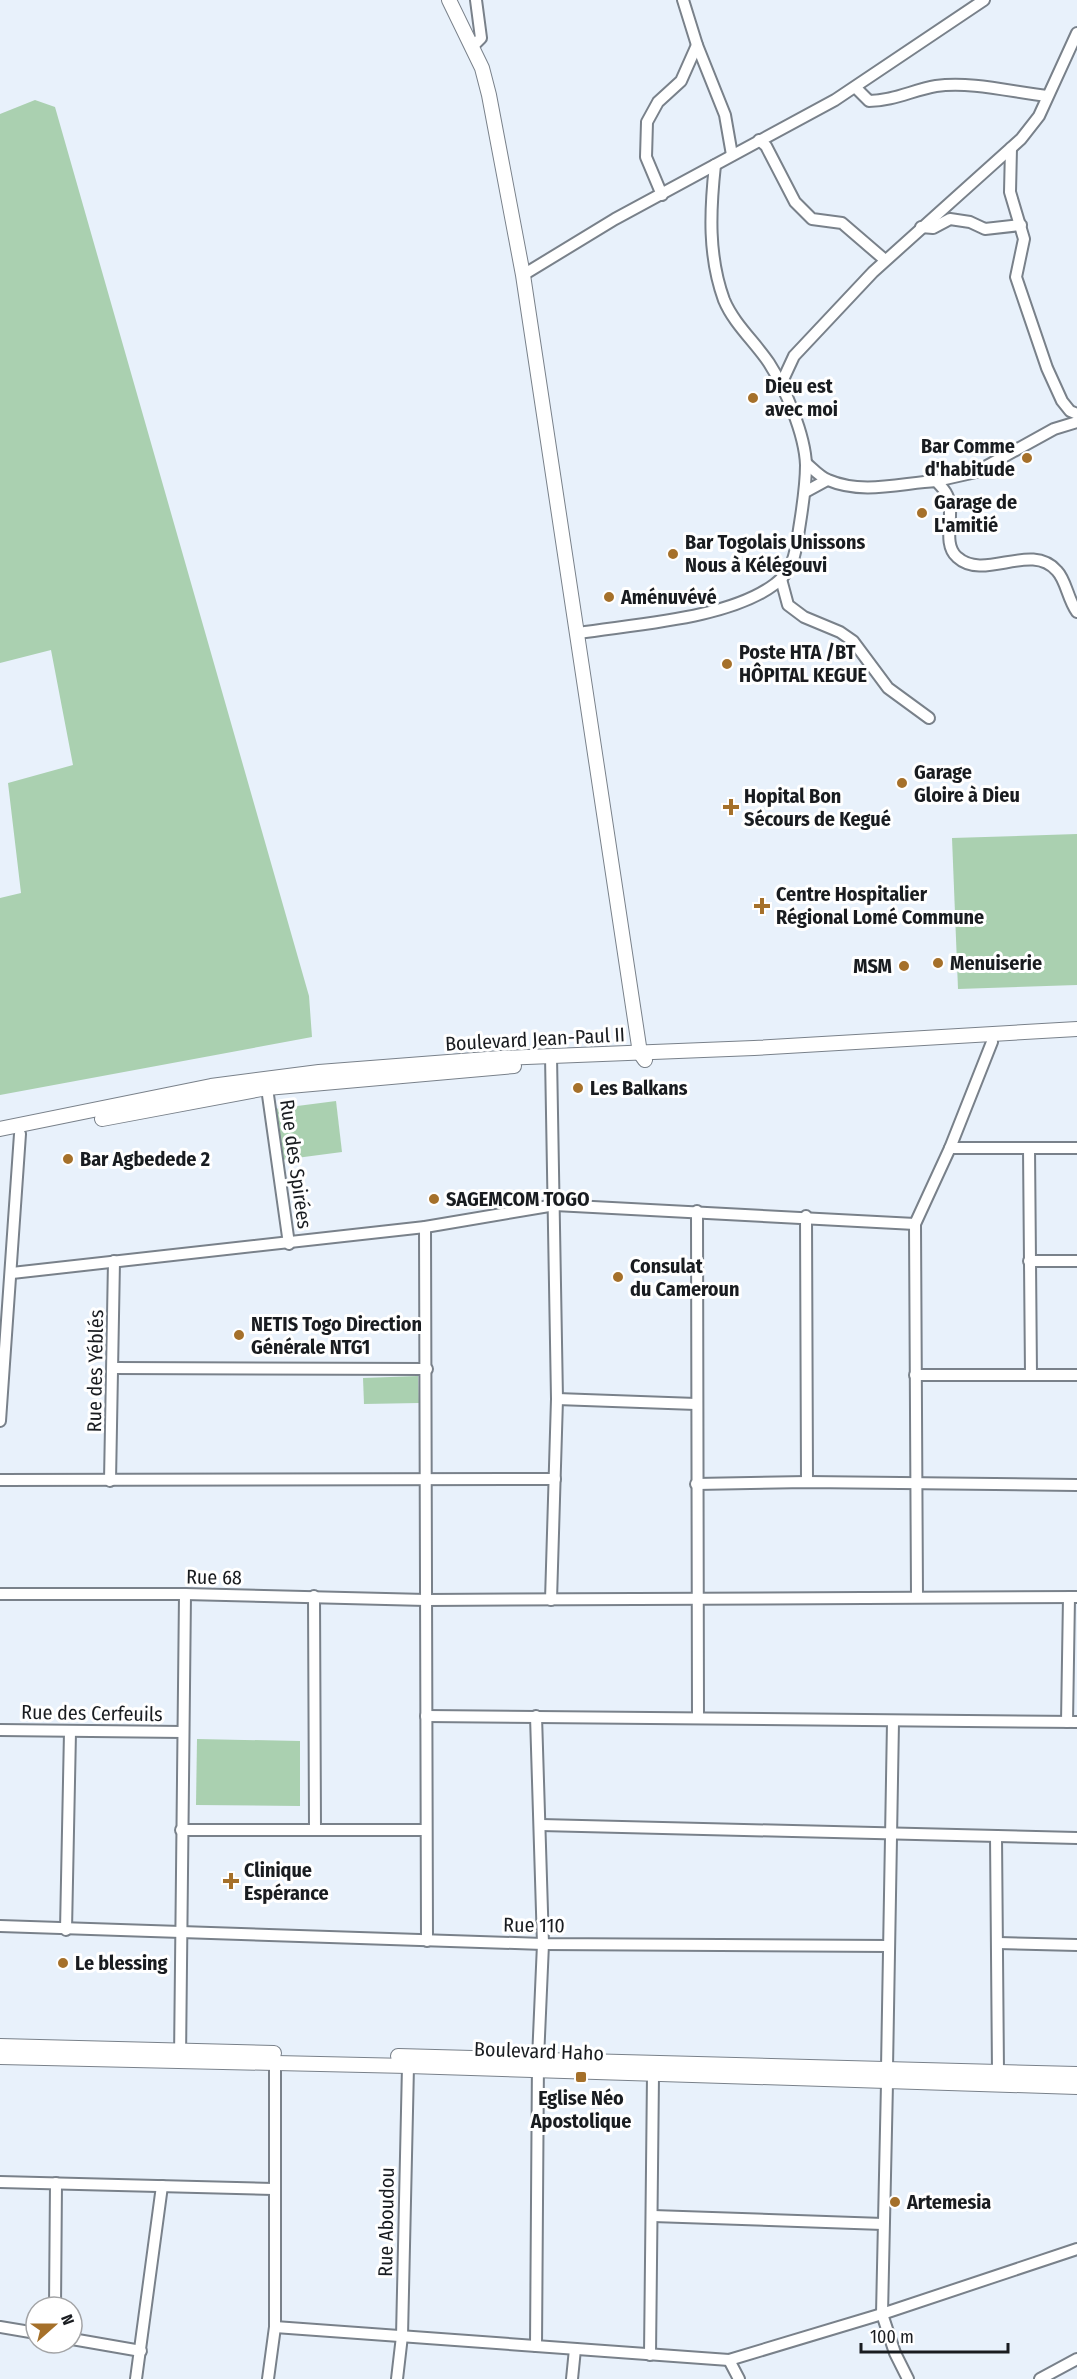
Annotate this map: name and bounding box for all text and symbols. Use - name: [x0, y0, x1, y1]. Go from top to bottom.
- place label: Dieu est avec moi: [765, 374, 838, 421]
- marker: Dieu est avec moi: [746, 391, 760, 405]
- place label: Bar Comme d'habitude: [921, 434, 1015, 481]
- marker: Bar Comme d'habitude: [1020, 451, 1034, 465]
- place label: Garage de L'amitié: [934, 490, 1017, 537]
- marker: Garage de L'amitié: [915, 506, 929, 520]
- place label: Bar Togolais Unissons Nous à Kélégouvi: [685, 530, 865, 577]
- marker: Bar Togolais Unissons Nous à Kélégouvi: [666, 547, 680, 561]
- place label: Aménuvévé: [620, 585, 717, 609]
- marker: Aménuvévé: [602, 590, 616, 604]
- place label: Poste HTA /BT HÔPITAL KEGUE: [739, 640, 867, 687]
- marker: Poste HTA /BT HÔPITAL KEGUE: [720, 657, 734, 671]
- place label: Garage Gloire à Dieu: [914, 760, 1020, 807]
- marker: Garage Gloire à Dieu: [895, 776, 909, 790]
- place label: Hopital Bon Sécours de Kegué: [744, 784, 891, 831]
- marker: Hopital Bon Sécours de Kegué: [722, 798, 740, 816]
- place label: Centre Hospitalier Régional Lomé Commune: [776, 882, 984, 929]
- marker: Centre Hospitalier Régional Lomé Commune: [753, 897, 771, 915]
- place label: Menuiserie: [950, 951, 1042, 975]
- place label: MSM: [853, 954, 892, 978]
- marker: Menuiserie: [931, 956, 945, 970]
- marker: MSM: [897, 959, 911, 973]
- street label: Boulevard Jean-Paul II: [444, 1022, 626, 1056]
- place label: Les Balkans: [590, 1076, 688, 1100]
- marker: Les Balkans: [571, 1081, 585, 1095]
- street label: Rue des Spirées: [275, 1098, 317, 1230]
- place label: Bar Agbedede 2: [80, 1147, 210, 1171]
- marker: Bar Agbedede 2: [61, 1152, 75, 1166]
- place label: SAGEMCOM TOGO: [446, 1187, 590, 1211]
- marker: SAGEMCOM TOGO: [427, 1192, 441, 1206]
- place label: Consulat du Cameroun: [630, 1254, 739, 1301]
- marker: Consulat du Cameroun: [611, 1270, 625, 1284]
- street label: Rue des Yéblés: [82, 1309, 108, 1433]
- place label: NETIS Togo Direction Générale NTG1: [251, 1312, 422, 1359]
- marker: NETIS Togo Direction Générale NTG1: [232, 1328, 246, 1342]
- street label: Rue 68: [186, 1565, 242, 1589]
- street label: Rue des Cerfeuils: [21, 1700, 163, 1726]
- place label: Clinique Espérance: [244, 1858, 329, 1905]
- marker: Clinique Espérance: [222, 1872, 240, 1890]
- street label: Rue 110: [503, 1912, 565, 1938]
- place label: Le blessing: [75, 1951, 168, 1975]
- marker: Le blessing: [56, 1956, 70, 1970]
- street label: Boulevard Haho: [474, 2037, 604, 2065]
- marker: Eglise Néo Apostolique: [574, 2070, 588, 2084]
- place label: Eglise Néo Apostolique: [530, 2086, 631, 2133]
- street label: Rue Aboudou: [373, 2167, 399, 2277]
- place label: Artemesia: [906, 2190, 991, 2214]
- marker: Artemesia: [888, 2195, 902, 2209]
- north arrow: [24, 2295, 84, 2355]
- text: N: [57, 2312, 78, 2328]
- scale bar: [861, 2316, 1008, 2354]
- text: 100 m: [870, 2326, 914, 2348]

